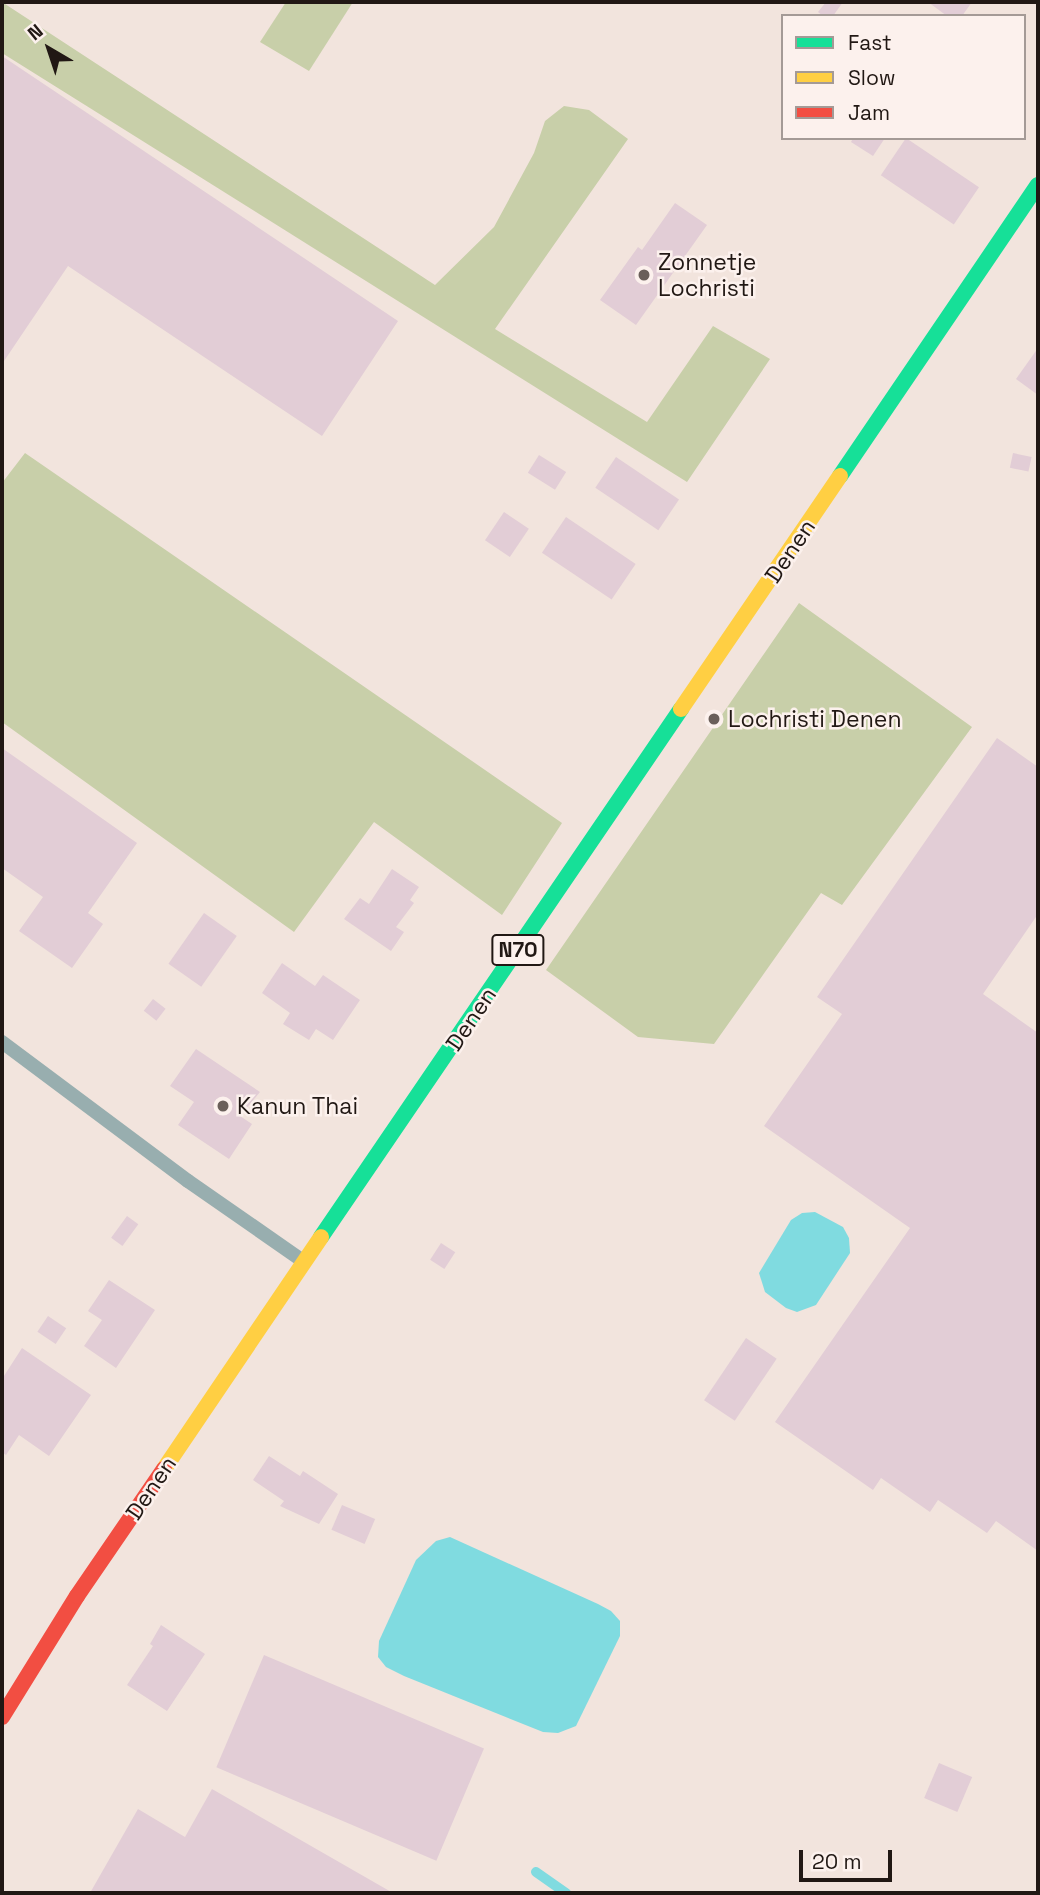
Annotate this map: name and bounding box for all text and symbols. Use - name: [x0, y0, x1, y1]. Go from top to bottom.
- north arrow: [14, 14, 84, 84]
- legend: [781, 14, 1026, 140]
- text: N: [23, 19, 48, 46]
- text: Fast: [848, 29, 892, 56]
- text: Slow: [848, 64, 896, 91]
- text: Jam: [848, 99, 890, 126]
- place label: Zonnetje Lochristi: [658, 248, 756, 302]
- marker: Zonnetje Lochristi: [636, 267, 652, 283]
- street label: Denen: [759, 514, 821, 588]
- place label: Lochristi Denen: [728, 705, 902, 733]
- marker: Lochristi Denen: [706, 711, 722, 727]
- road number: N70: [490, 932, 546, 968]
- street label: Denen: [440, 982, 502, 1056]
- place label: Kanun Thai: [237, 1092, 359, 1120]
- marker: Kanun Thai: [215, 1098, 231, 1114]
- street label: Denen: [120, 1451, 182, 1525]
- scale bar: [802, 1836, 895, 1880]
- text: 20 m: [812, 1848, 862, 1875]

